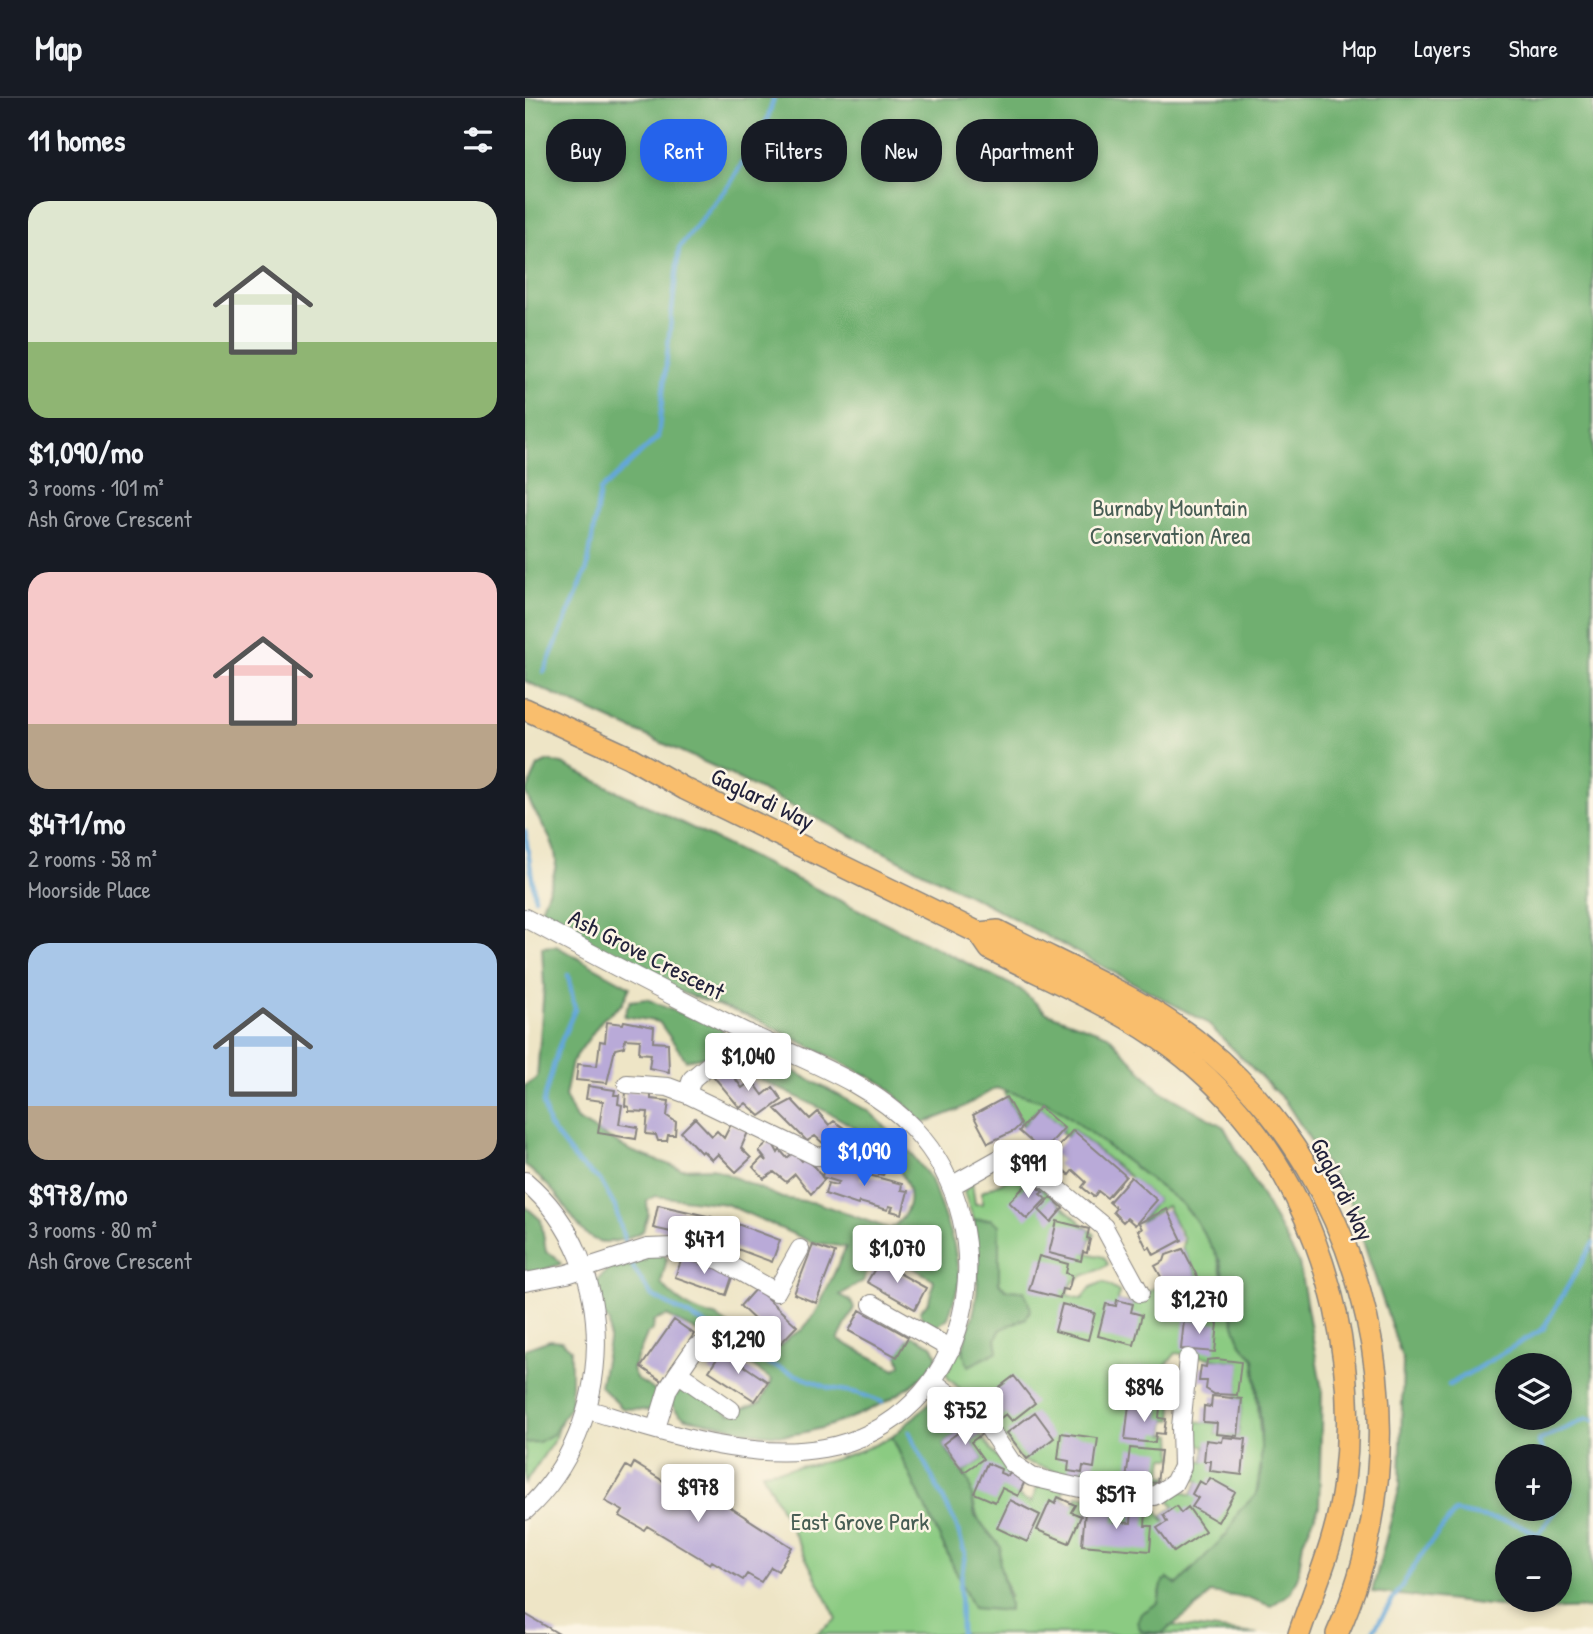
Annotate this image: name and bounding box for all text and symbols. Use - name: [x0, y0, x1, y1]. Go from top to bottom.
- text: Map: [35, 26, 82, 70]
- text: Map: [1342, 32, 1376, 64]
- text: Layers: [1414, 32, 1471, 64]
- text: Share: [1509, 32, 1558, 64]
- chip: Buy: [546, 119, 626, 182]
- chip: Rent: [640, 119, 727, 182]
- chip: Filters: [741, 119, 847, 182]
- chip: New: [861, 119, 942, 182]
- chip: Apartment: [956, 119, 1098, 182]
- text: 11 homes: [28, 120, 125, 160]
- icon: filters: [459, 121, 497, 159]
- icon: home: [200, 247, 326, 373]
- text: $1,090/mo: [28, 432, 143, 472]
- text: 3 rooms · 101 m²: [28, 472, 164, 503]
- park label: Burnaby Mountain Conservation Area: [1090, 491, 1250, 551]
- text: Ash Grove Crescent: [28, 503, 192, 534]
- icon: home: [200, 618, 326, 744]
- street label: Gaglardi Way: [706, 759, 820, 837]
- text: $471/mo: [28, 803, 125, 843]
- text: 2 rooms · 58 m²: [28, 843, 157, 874]
- text: Moorside Place: [28, 874, 151, 905]
- street label: Ash Grove Crescent: [564, 901, 731, 1007]
- icon: home: [200, 989, 326, 1115]
- pin: $1,040: [691, 1034, 805, 1093]
- text: $1,040: [721, 1040, 775, 1071]
- pin: $1,090: [807, 1128, 921, 1188]
- street label: Gaglardi Way: [1303, 1132, 1383, 1246]
- text: $1,090: [837, 1135, 891, 1166]
- pin: $991: [987, 1140, 1069, 1200]
- text: $991: [1010, 1147, 1046, 1178]
- text: $978/mo: [28, 1174, 127, 1214]
- text: 3 rooms · 80 m²: [28, 1214, 157, 1245]
- pin: $471: [663, 1216, 745, 1276]
- text: $471: [684, 1223, 724, 1254]
- pin: $1,070: [840, 1226, 954, 1285]
- text: $1,070: [869, 1232, 925, 1263]
- text: Ash Grove Crescent: [28, 1245, 192, 1276]
- pin: $1,270: [1142, 1276, 1256, 1336]
- text: $1,270: [1170, 1283, 1228, 1314]
- pin: $1,290: [681, 1316, 795, 1376]
- text: $1,290: [711, 1323, 765, 1354]
- map controls: [1495, 1353, 1572, 1612]
- button: layers: [1495, 1353, 1572, 1430]
- pin: $896: [1103, 1364, 1185, 1424]
- text: $896: [1124, 1371, 1164, 1402]
- pin: $752: [924, 1388, 1006, 1447]
- text: $752: [943, 1394, 987, 1425]
- button: +: [1495, 1444, 1572, 1521]
- pin: $978: [657, 1464, 739, 1524]
- text: $978: [677, 1471, 719, 1502]
- pin: $517: [1075, 1472, 1157, 1531]
- text: $517: [1095, 1478, 1137, 1509]
- park label: East Grove Park: [791, 1505, 929, 1537]
- button: −: [1495, 1535, 1572, 1612]

